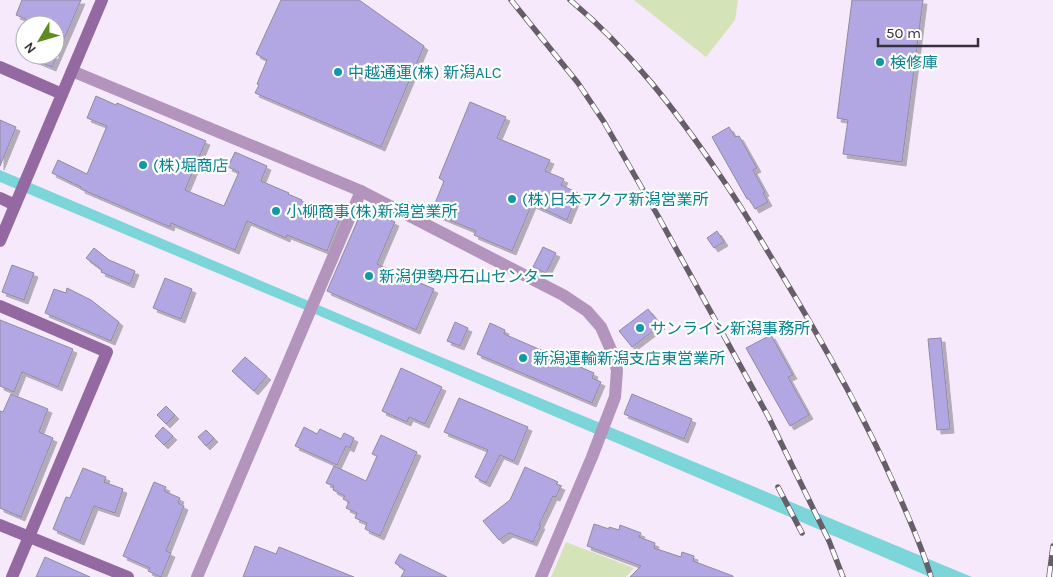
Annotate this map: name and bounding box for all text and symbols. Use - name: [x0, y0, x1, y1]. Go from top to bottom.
- north arrow: [15, 15, 65, 65]
- scale bar: [878, 15, 978, 47]
- text: 50 m: [886, 24, 921, 42]
- text: N: [20, 39, 40, 57]
- place label: 検修庫: [890, 53, 938, 72]
- marker: 検修庫: [874, 56, 886, 68]
- place label: 中越通運(株) 新潟ALC: [348, 63, 502, 82]
- marker: 中越通運(株) 新潟ALC: [332, 66, 344, 78]
- place label: (株)堀商店: [153, 156, 228, 175]
- marker: (株)堀商店: [137, 159, 149, 171]
- place label: (株)日本アクア新潟営業所: [522, 190, 709, 209]
- marker: (株)日本アクア新潟営業所: [506, 193, 518, 205]
- place label: 小柳商事(株)新潟営業所: [286, 202, 457, 221]
- marker: 小柳商事(株)新潟営業所: [270, 205, 282, 217]
- place label: 新潟伊勢丹石山センター: [379, 267, 555, 286]
- marker: 新潟伊勢丹石山センター: [363, 270, 375, 282]
- place label: サンライン新潟事務所: [650, 319, 810, 338]
- marker: サンライン新潟事務所: [634, 322, 646, 334]
- place label: 新潟運輸新潟支店東営業所: [533, 349, 725, 368]
- marker: 新潟運輸新潟支店東営業所: [517, 352, 529, 364]

